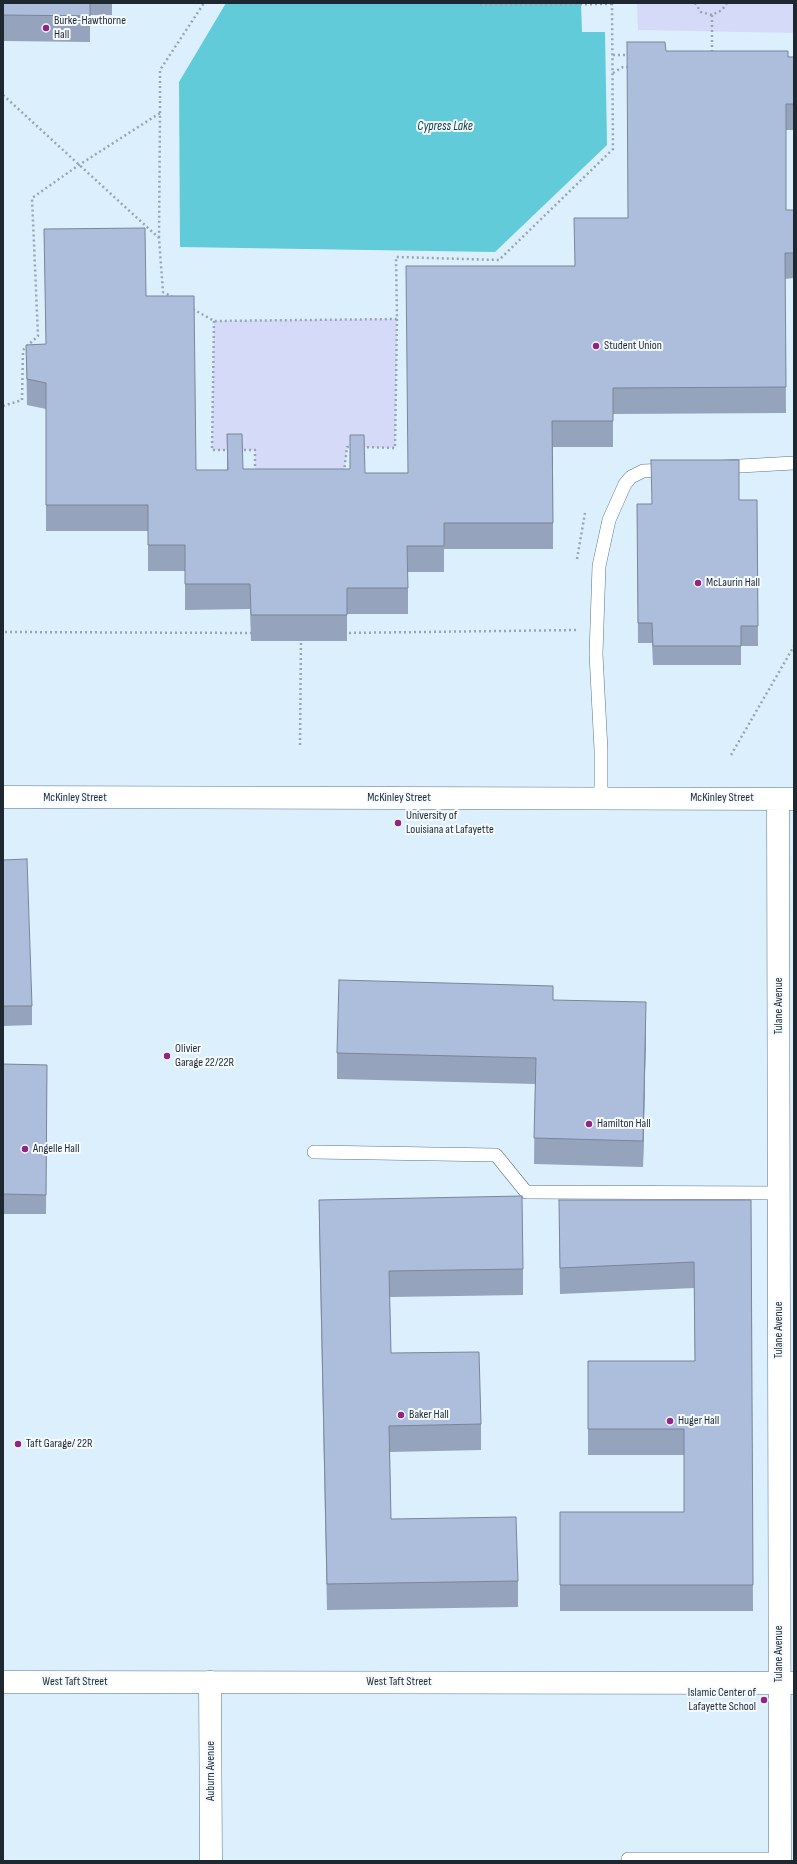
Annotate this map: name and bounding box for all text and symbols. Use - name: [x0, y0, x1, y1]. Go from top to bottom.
- place label: Burke-Hawthorne Hall: [54, 14, 126, 42]
- marker: Burke-Hawthorne Hall: [41, 23, 51, 33]
- water label: Cypress Lake: [417, 119, 473, 135]
- place label: Student Union: [604, 339, 662, 353]
- marker: Student Union: [591, 341, 601, 351]
- place label: McLaurin Hall: [706, 576, 760, 590]
- marker: McLaurin Hall: [693, 578, 703, 588]
- street label: McKinley Street: [43, 791, 107, 805]
- street label: McKinley Street: [367, 791, 431, 805]
- street label: McKinley Street: [690, 791, 754, 805]
- place label: University of Louisiana at Lafayette: [406, 809, 494, 837]
- marker: University of Louisiana at Lafayette: [393, 818, 403, 828]
- street label: Tulane Avenue: [772, 977, 786, 1035]
- place label: Olivier Garage 22/22R: [175, 1042, 234, 1070]
- marker: Olivier Garage 22/22R: [162, 1051, 172, 1061]
- place label: Hamilton Hall: [597, 1117, 651, 1131]
- marker: Hamilton Hall: [584, 1119, 594, 1129]
- place label: Angelle Hall: [33, 1142, 79, 1156]
- marker: Angelle Hall: [20, 1144, 30, 1154]
- street label: Tulane Avenue: [772, 1301, 786, 1359]
- place label: Baker Hall: [409, 1408, 449, 1422]
- marker: Baker Hall: [396, 1410, 406, 1420]
- place label: Huger Hall: [678, 1414, 719, 1428]
- marker: Huger Hall: [665, 1416, 675, 1426]
- place label: Taft Garage/ 22R: [26, 1437, 93, 1451]
- marker: Taft Garage/ 22R: [13, 1439, 23, 1449]
- street label: Tulane Avenue: [772, 1625, 786, 1683]
- street label: West Taft Street: [42, 1675, 108, 1689]
- street label: West Taft Street: [366, 1675, 432, 1689]
- place label: Islamic Center of Lafayette School: [688, 1686, 756, 1714]
- marker: Islamic Center of Lafayette School: [759, 1695, 769, 1705]
- street label: Auburn Avenue: [204, 1741, 218, 1801]

